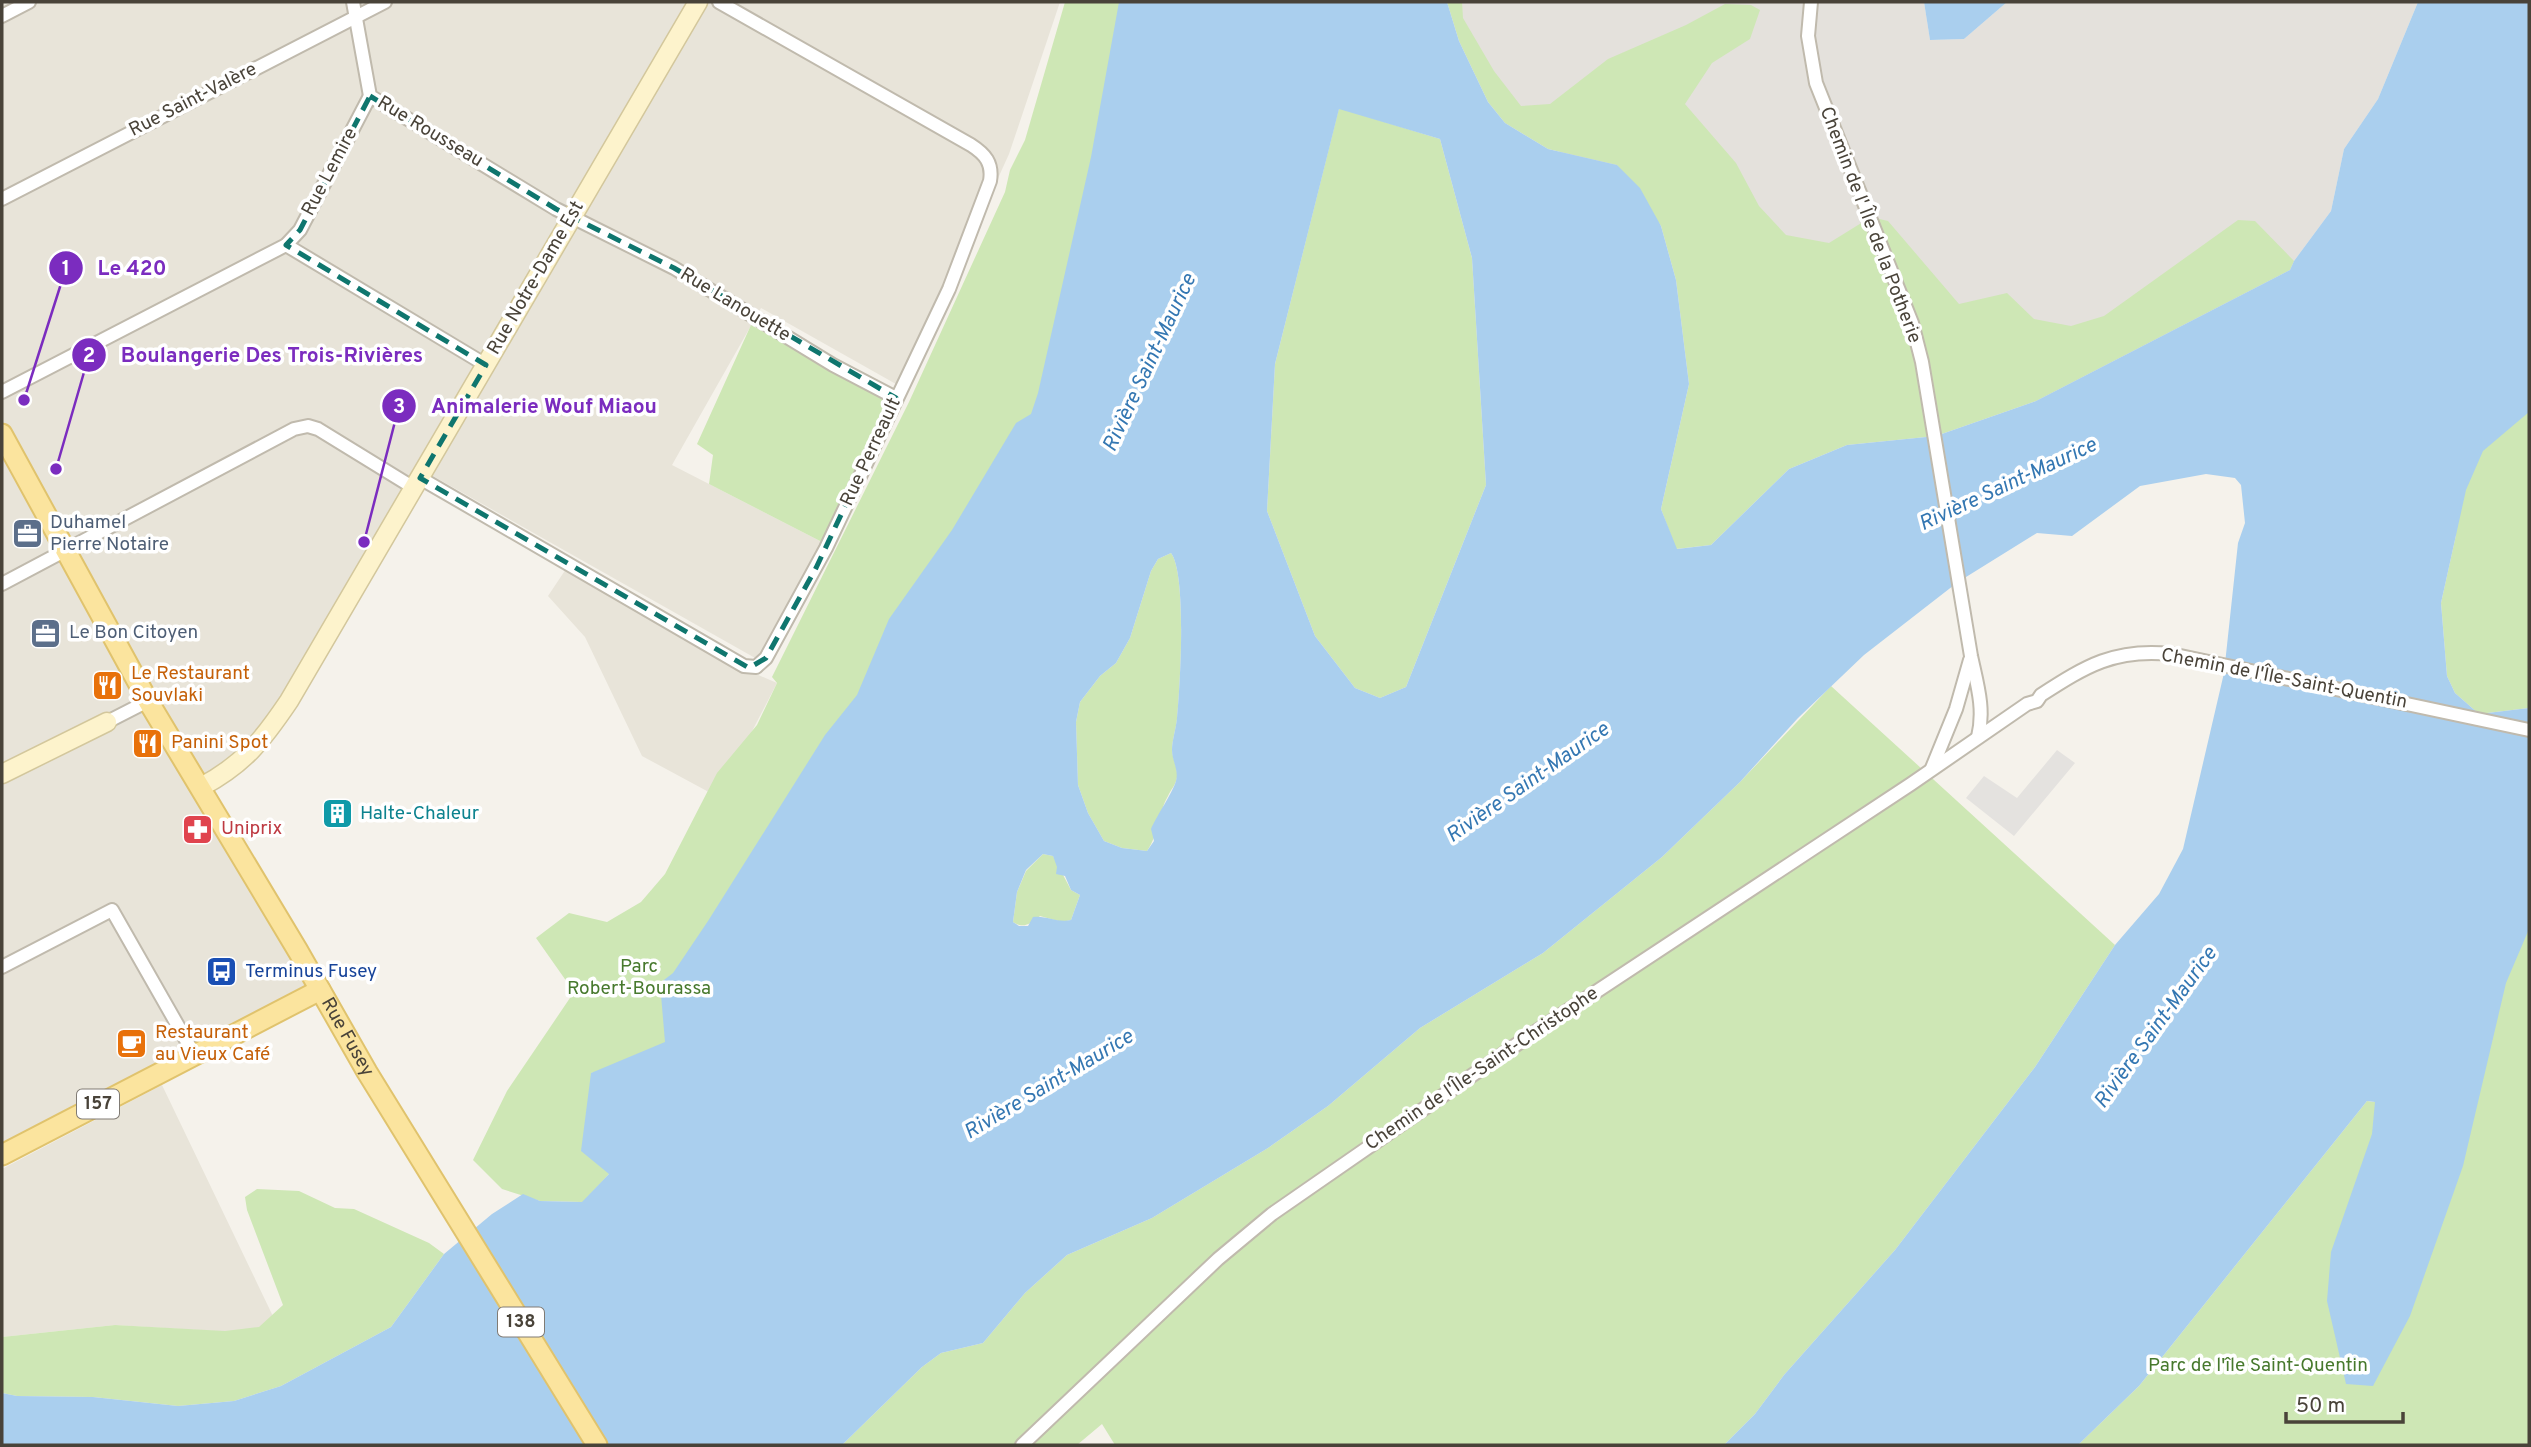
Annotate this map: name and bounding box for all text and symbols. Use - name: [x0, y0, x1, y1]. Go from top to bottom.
- street label: Rue Saint-Valère: [125, 57, 261, 143]
- street label: Rue Rousseau: [373, 91, 487, 173]
- street label: Chemin de l' Île de la Potherie: [1814, 103, 1927, 347]
- street label: Rue Lemire: [297, 124, 363, 220]
- street label: Rue Notre-Dame Est: [482, 197, 590, 359]
- callout: Le 420: [49, 247, 181, 289]
- text: 1: [62, 256, 70, 283]
- text: Le 420: [98, 256, 166, 283]
- street label: Rue Lanouette: [675, 263, 795, 347]
- water label: Rivière Saint-Maurice: [1097, 269, 1204, 456]
- callout: Boulangerie Des Trois-Rivières: [72, 334, 437, 376]
- text: 2: [83, 343, 95, 370]
- text: Boulangerie Des Trois-Rivières: [121, 343, 423, 370]
- callout: Animalerie Wouf Miaou: [382, 385, 671, 427]
- text: 3: [393, 394, 405, 421]
- text: Animalerie Wouf Miaou: [431, 394, 657, 421]
- street label: Rue Perreault: [835, 394, 907, 510]
- water label: Rivière Saint-Maurice: [1915, 431, 2102, 538]
- place label: Duhamel Pierre Notaire: [50, 511, 169, 557]
- office icon: Duhamel Pierre Notaire: [10, 517, 44, 551]
- office icon: Le Bon Citoyen: [29, 616, 63, 650]
- place label: Le Bon Citoyen: [69, 621, 198, 645]
- street label: Chemin de l'Île-Saint-Quentin: [2159, 642, 2409, 715]
- place label: Le Restaurant Souvlaki: [131, 662, 250, 708]
- restaurant icon: Le Restaurant Souvlaki: [91, 668, 125, 702]
- water label: Rivière Saint-Maurice: [1441, 716, 1616, 849]
- restaurant icon: Panini Spot: [131, 726, 165, 760]
- place label: Panini Spot: [171, 731, 268, 755]
- building icon: Halte-Chaleur: [320, 797, 354, 831]
- place label: Halte-Chaleur: [360, 802, 480, 826]
- pharmacy icon: Uniprix: [181, 812, 215, 846]
- place label: Uniprix: [221, 817, 282, 841]
- water label: Rivière Saint-Maurice: [2088, 941, 2224, 1114]
- bus stop icon: Terminus Fusey: [205, 955, 239, 989]
- park label: Parc Robert-Bourassa: [567, 955, 711, 1001]
- place label: Terminus Fusey: [245, 960, 377, 984]
- street label: Chemin de l'Île-Saint-Christophe: [1360, 981, 1603, 1156]
- street label: Rue Fusey: [315, 993, 379, 1081]
- place label: Restaurant au Vieux Café: [155, 1021, 270, 1067]
- water label: Rivière Saint-Maurice: [959, 1023, 1140, 1146]
- cafe icon: Restaurant au Vieux Café: [115, 1027, 149, 1061]
- road number: 157: [77, 1090, 119, 1119]
- road number: 138: [498, 1308, 544, 1336]
- park label: Parc de l'île Saint-Quentin: [2148, 1354, 2368, 1378]
- scale bar: [2286, 1380, 2403, 1424]
- text: 50 m: [2296, 1393, 2345, 1420]

